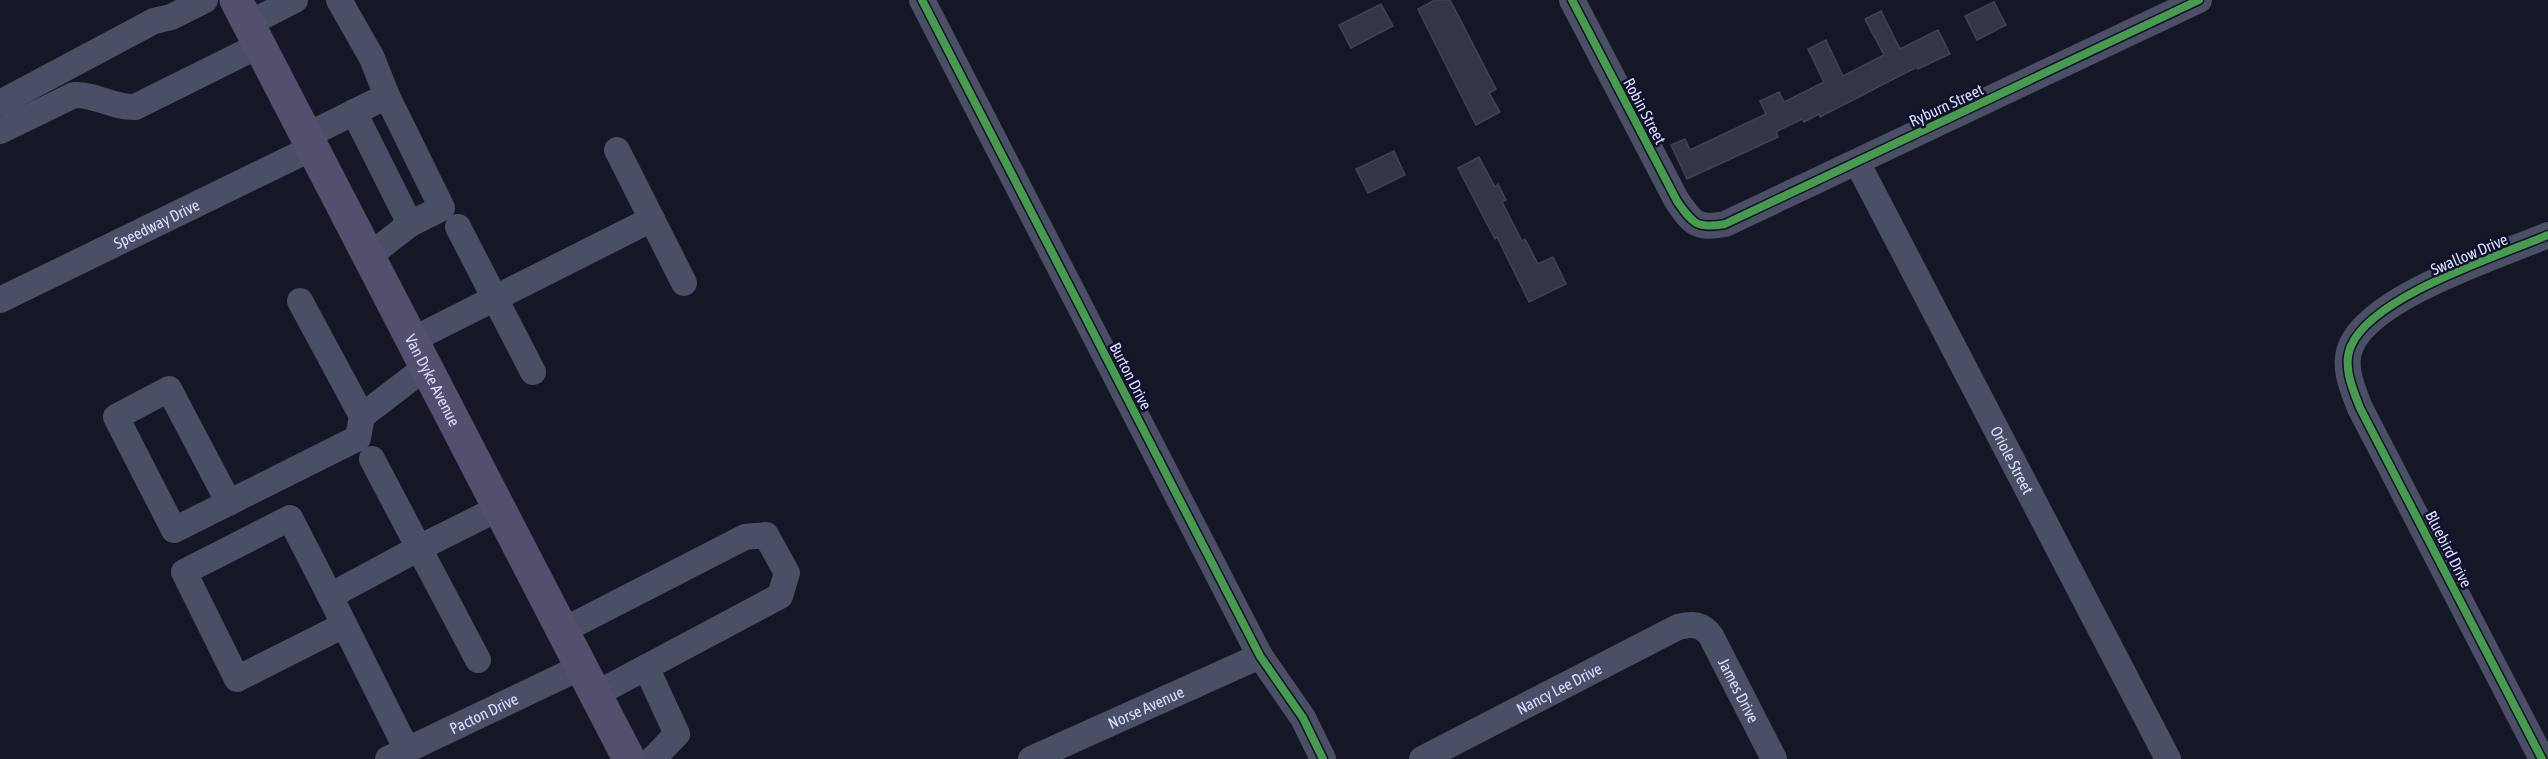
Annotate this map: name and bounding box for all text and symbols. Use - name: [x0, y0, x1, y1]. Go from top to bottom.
- street label: Robin Street: [1620, 75, 1670, 147]
- street label: Ryburn Street: [1906, 80, 1987, 131]
- street label: Speedway Drive: [111, 195, 202, 252]
- street label: Swallow Drive: [2428, 230, 2510, 278]
- street label: Van Dyke Avenue: [402, 331, 464, 429]
- street label: Burton Drive: [1106, 339, 1156, 413]
- street label: Oriole Street: [1987, 423, 2037, 497]
- street label: Bluebird Drive: [2422, 508, 2476, 590]
- street label: James Drive: [1715, 655, 1763, 726]
- street label: Nancy Lee Drive: [1513, 659, 1604, 718]
- street label: Norse Avenue: [1105, 682, 1187, 732]
- street label: Pacton Drive: [446, 689, 521, 737]

